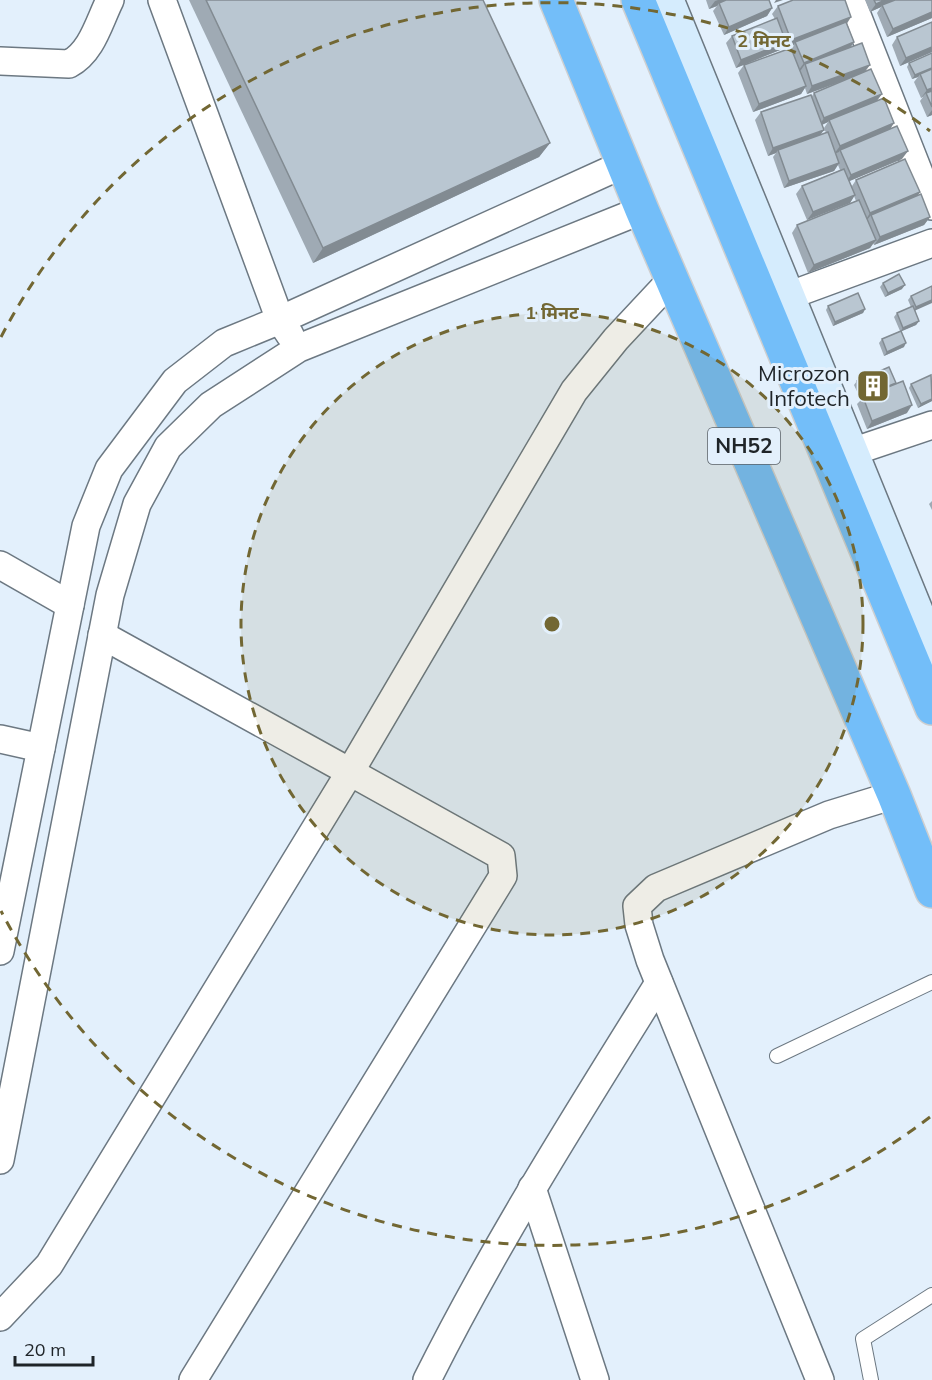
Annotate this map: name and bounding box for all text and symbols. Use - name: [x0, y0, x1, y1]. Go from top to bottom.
- text: 2 मिनट: [737, 29, 791, 52]
- text: 1 मिनट: [525, 301, 579, 324]
- place label: Microzon Infotech: [758, 359, 850, 412]
- building icon: Microzon Infotech: [855, 368, 891, 404]
- road number: NH52: [708, 428, 780, 464]
- centre of rings: [542, 614, 562, 634]
- scale bar: [15, 1329, 93, 1367]
- text: 20 m: [24, 1338, 66, 1361]

